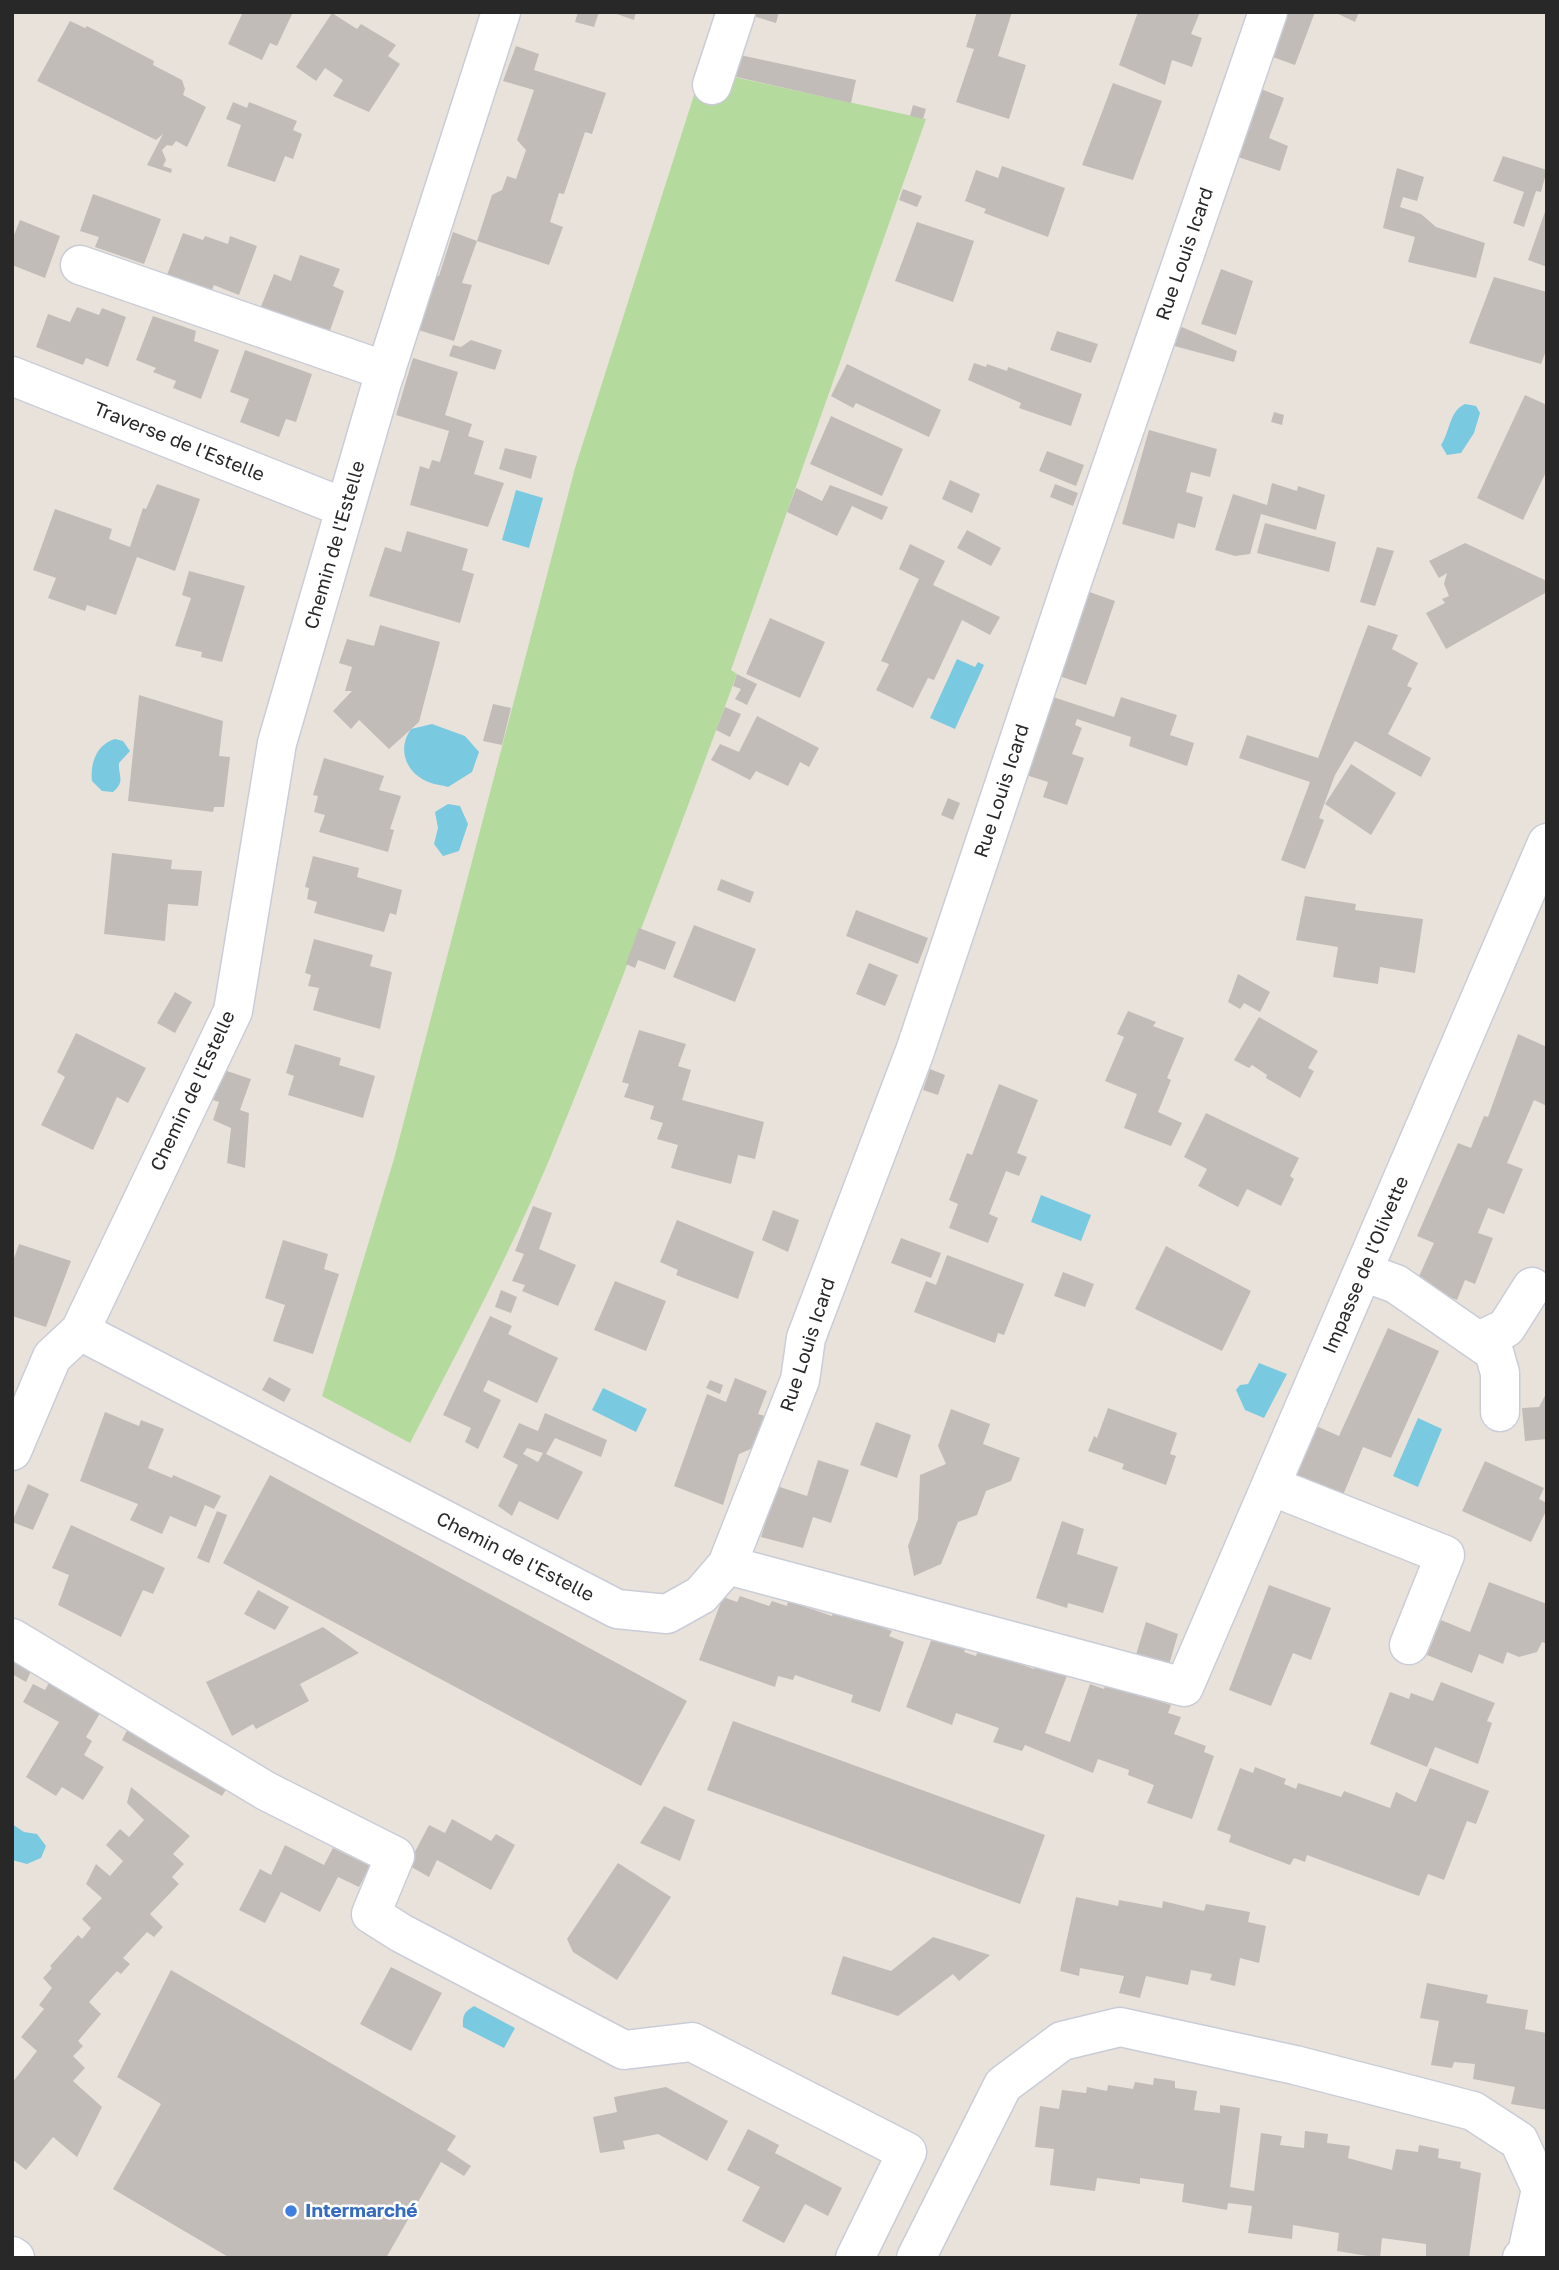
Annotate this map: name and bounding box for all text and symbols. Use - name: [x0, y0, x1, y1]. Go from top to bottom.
- street label: Rue Louis Icard: [1152, 184, 1218, 324]
- street label: Traverse de l'Estelle: [90, 397, 268, 487]
- street label: Chemin de l'Estelle: [300, 458, 370, 632]
- street label: Rue Louis Icard: [970, 721, 1034, 861]
- street label: Chemin de l'Estelle: [146, 1007, 240, 1175]
- street label: Impasse de l'Olivette: [1318, 1173, 1414, 1357]
- street label: Rue Louis Icard: [776, 1275, 840, 1415]
- street label: Chemin de l'Estelle: [432, 1507, 598, 1607]
- place label: Intermarché: [305, 2200, 418, 2222]
- marker: Intermarché: [283, 2203, 299, 2219]

